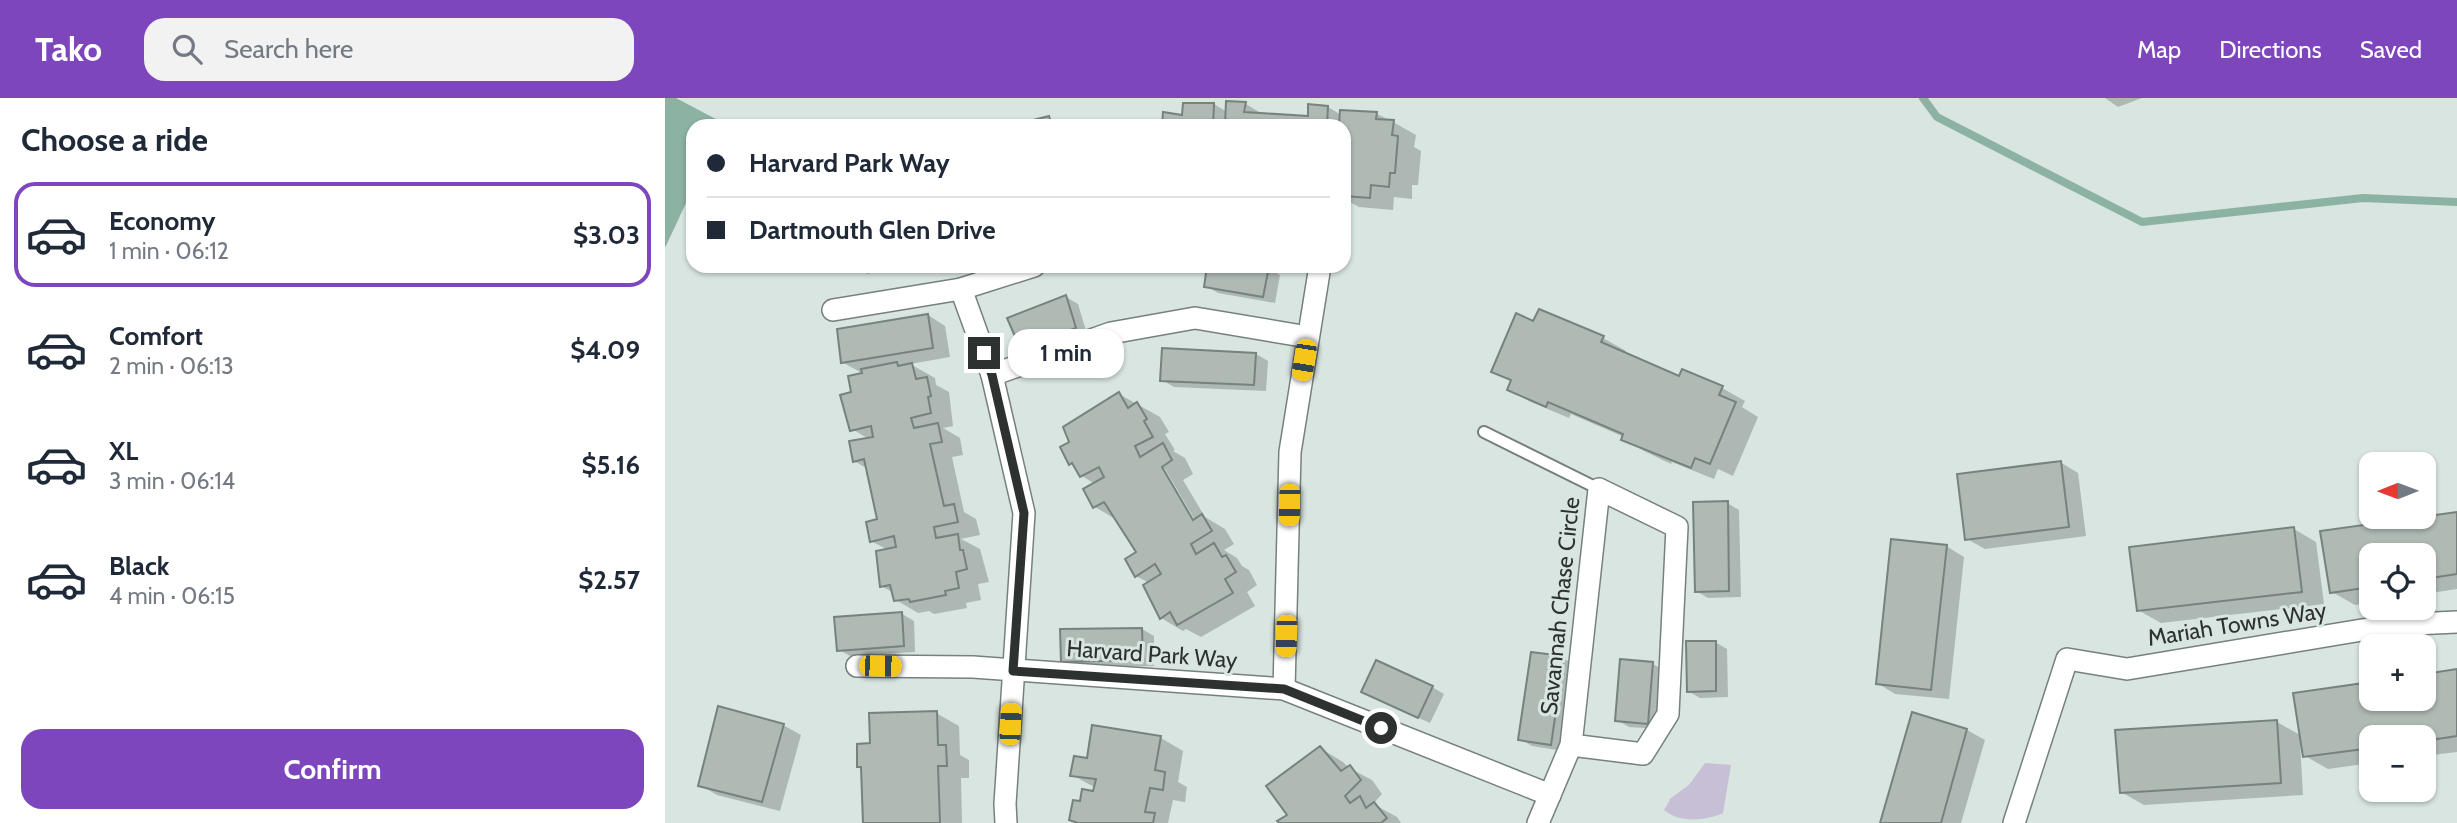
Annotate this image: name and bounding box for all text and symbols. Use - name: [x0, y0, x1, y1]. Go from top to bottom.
- search box: [144, 18, 634, 81]
- text: Tako: [35, 29, 102, 69]
- icon: search: [168, 30, 206, 68]
- text: Search here: [224, 33, 353, 65]
- text: Map: [2137, 35, 2181, 64]
- text: Directions: [2219, 35, 2322, 64]
- text: Saved: [2360, 35, 2422, 64]
- text: Choose a ride: [21, 120, 208, 159]
- text: Harvard Park Way: [749, 147, 950, 179]
- icon: car: [25, 203, 88, 266]
- text: Economy: [109, 205, 215, 237]
- text: Dartmouth Glen Drive: [749, 214, 996, 246]
- text: $3.03: [573, 219, 640, 251]
- text: 1 min · 06:12: [109, 237, 229, 265]
- icon: car: [25, 318, 88, 381]
- text: Comfort: [109, 320, 203, 352]
- callout: 1 min: [1009, 328, 1124, 378]
- text: $4.09: [570, 334, 640, 366]
- route end: [968, 337, 1000, 369]
- car: [1291, 338, 1318, 382]
- text: 1 min: [1040, 339, 1092, 367]
- text: 2 min · 06:13: [109, 352, 234, 380]
- icon: car: [25, 433, 88, 496]
- text: XL: [109, 435, 138, 467]
- text: $5.16: [581, 449, 640, 481]
- north arrow: [2359, 452, 2436, 528]
- map controls: [2359, 452, 2436, 802]
- text: 3 min · 06:14: [109, 467, 235, 495]
- car: [1279, 484, 1300, 526]
- street label: Savannah Chase Circle: [1535, 495, 1585, 716]
- button: locate: [2359, 543, 2436, 620]
- icon: car: [25, 548, 88, 611]
- text: Black: [109, 550, 169, 582]
- text: $2.57: [578, 564, 640, 596]
- text: 4 min · 06:15: [109, 582, 235, 610]
- street label: Mariah Towns Way: [2146, 596, 2329, 652]
- car: [1275, 615, 1298, 657]
- street label: Harvard Park Way: [1066, 634, 1239, 674]
- button: +: [2359, 634, 2436, 711]
- car: [859, 655, 902, 677]
- car: [999, 702, 1022, 746]
- route start: [1365, 712, 1397, 744]
- button: −: [2359, 725, 2436, 802]
- button: Confirm: [21, 729, 644, 809]

